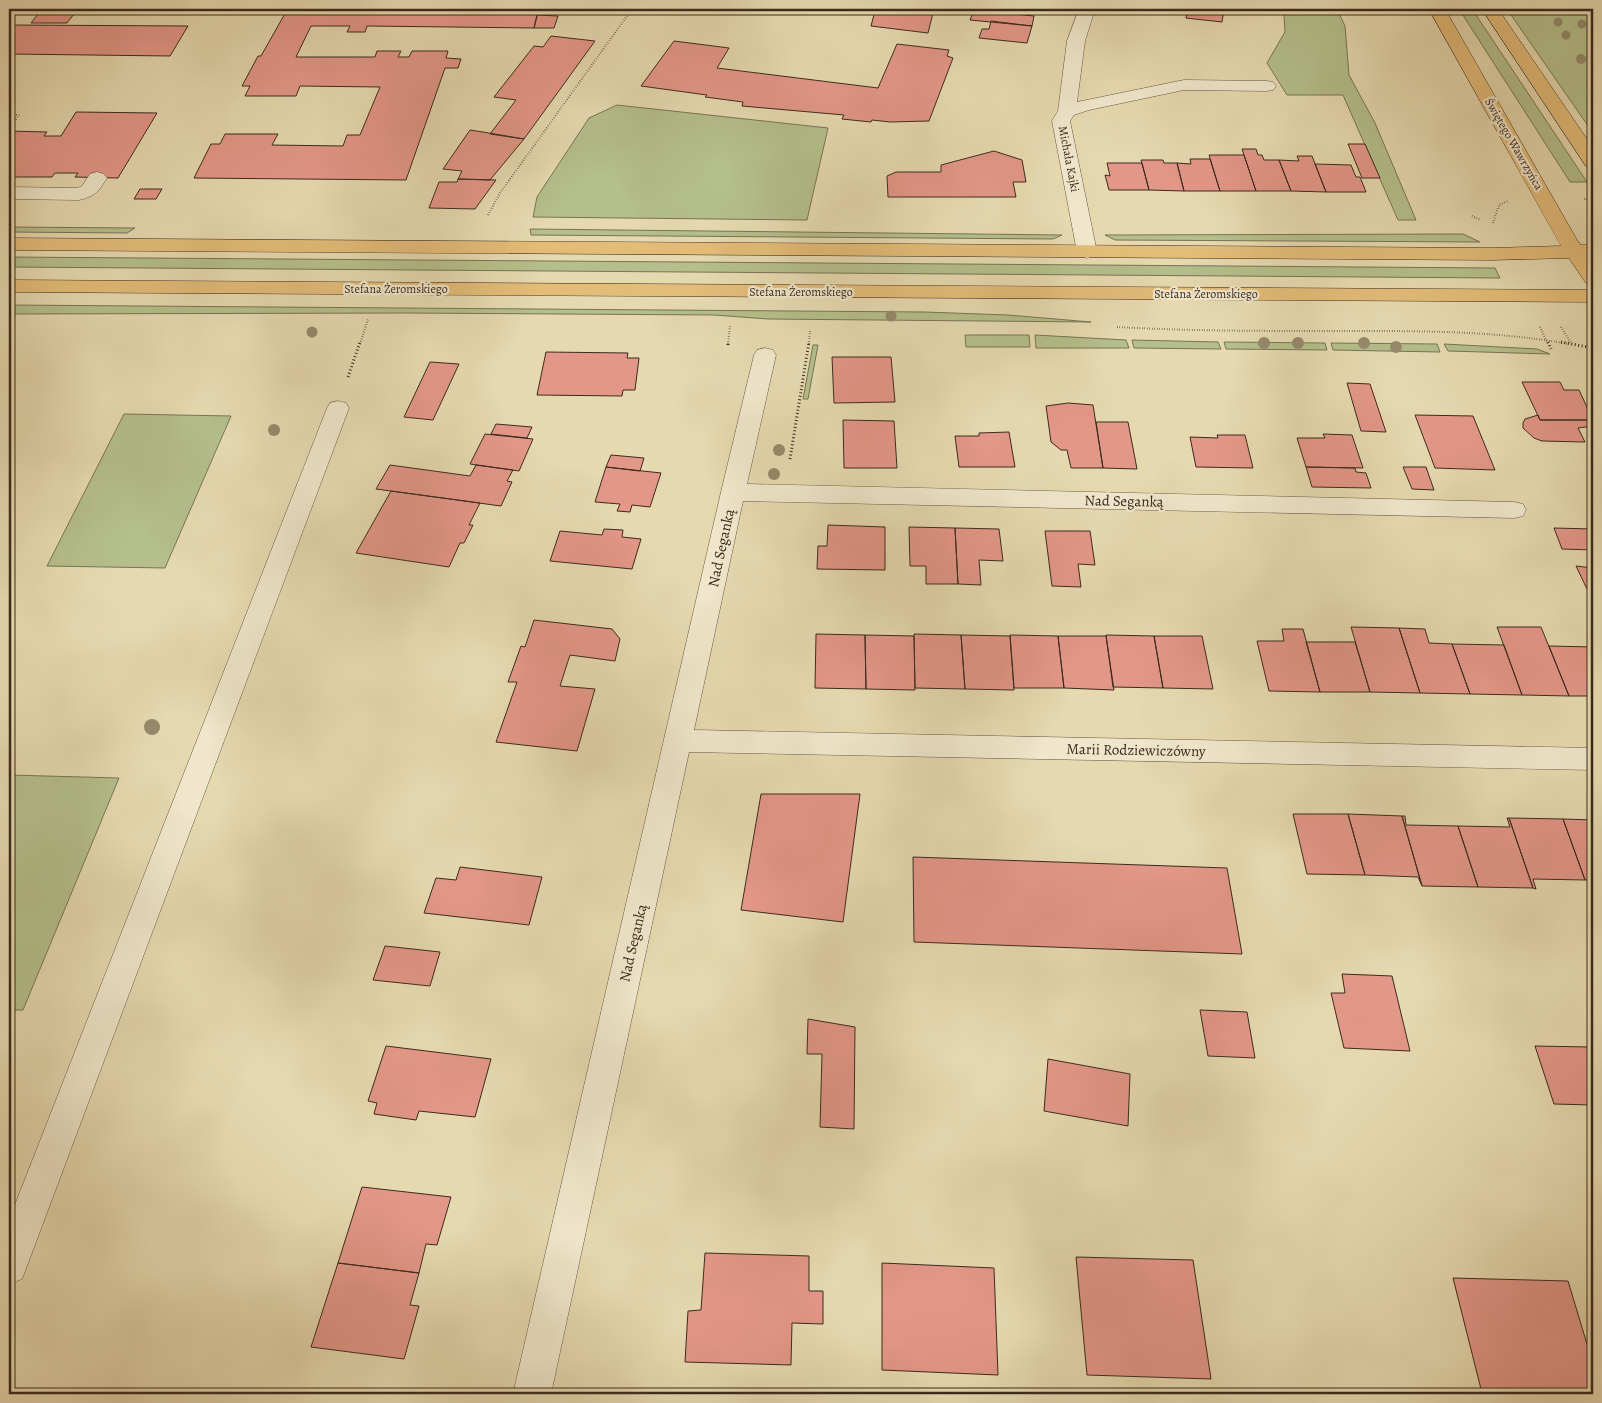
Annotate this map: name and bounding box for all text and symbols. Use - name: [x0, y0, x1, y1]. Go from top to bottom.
- street label: Świętego Wawrzyńca: [1481, 95, 1547, 193]
- street label: Michała Kajki: [1055, 125, 1083, 193]
- street label: Stefana Żeromskiego: [344, 281, 448, 297]
- street label: Stefana Żeromskiego: [749, 284, 853, 300]
- street label: Stefana Żeromskiego: [1154, 286, 1258, 302]
- street label: Nad Seganką: [1084, 490, 1165, 512]
- street label: Nad Seganką: [703, 506, 739, 589]
- street label: Marii Rodziewiczówny: [1066, 739, 1206, 761]
- street label: Nad Seganką: [614, 901, 652, 984]

